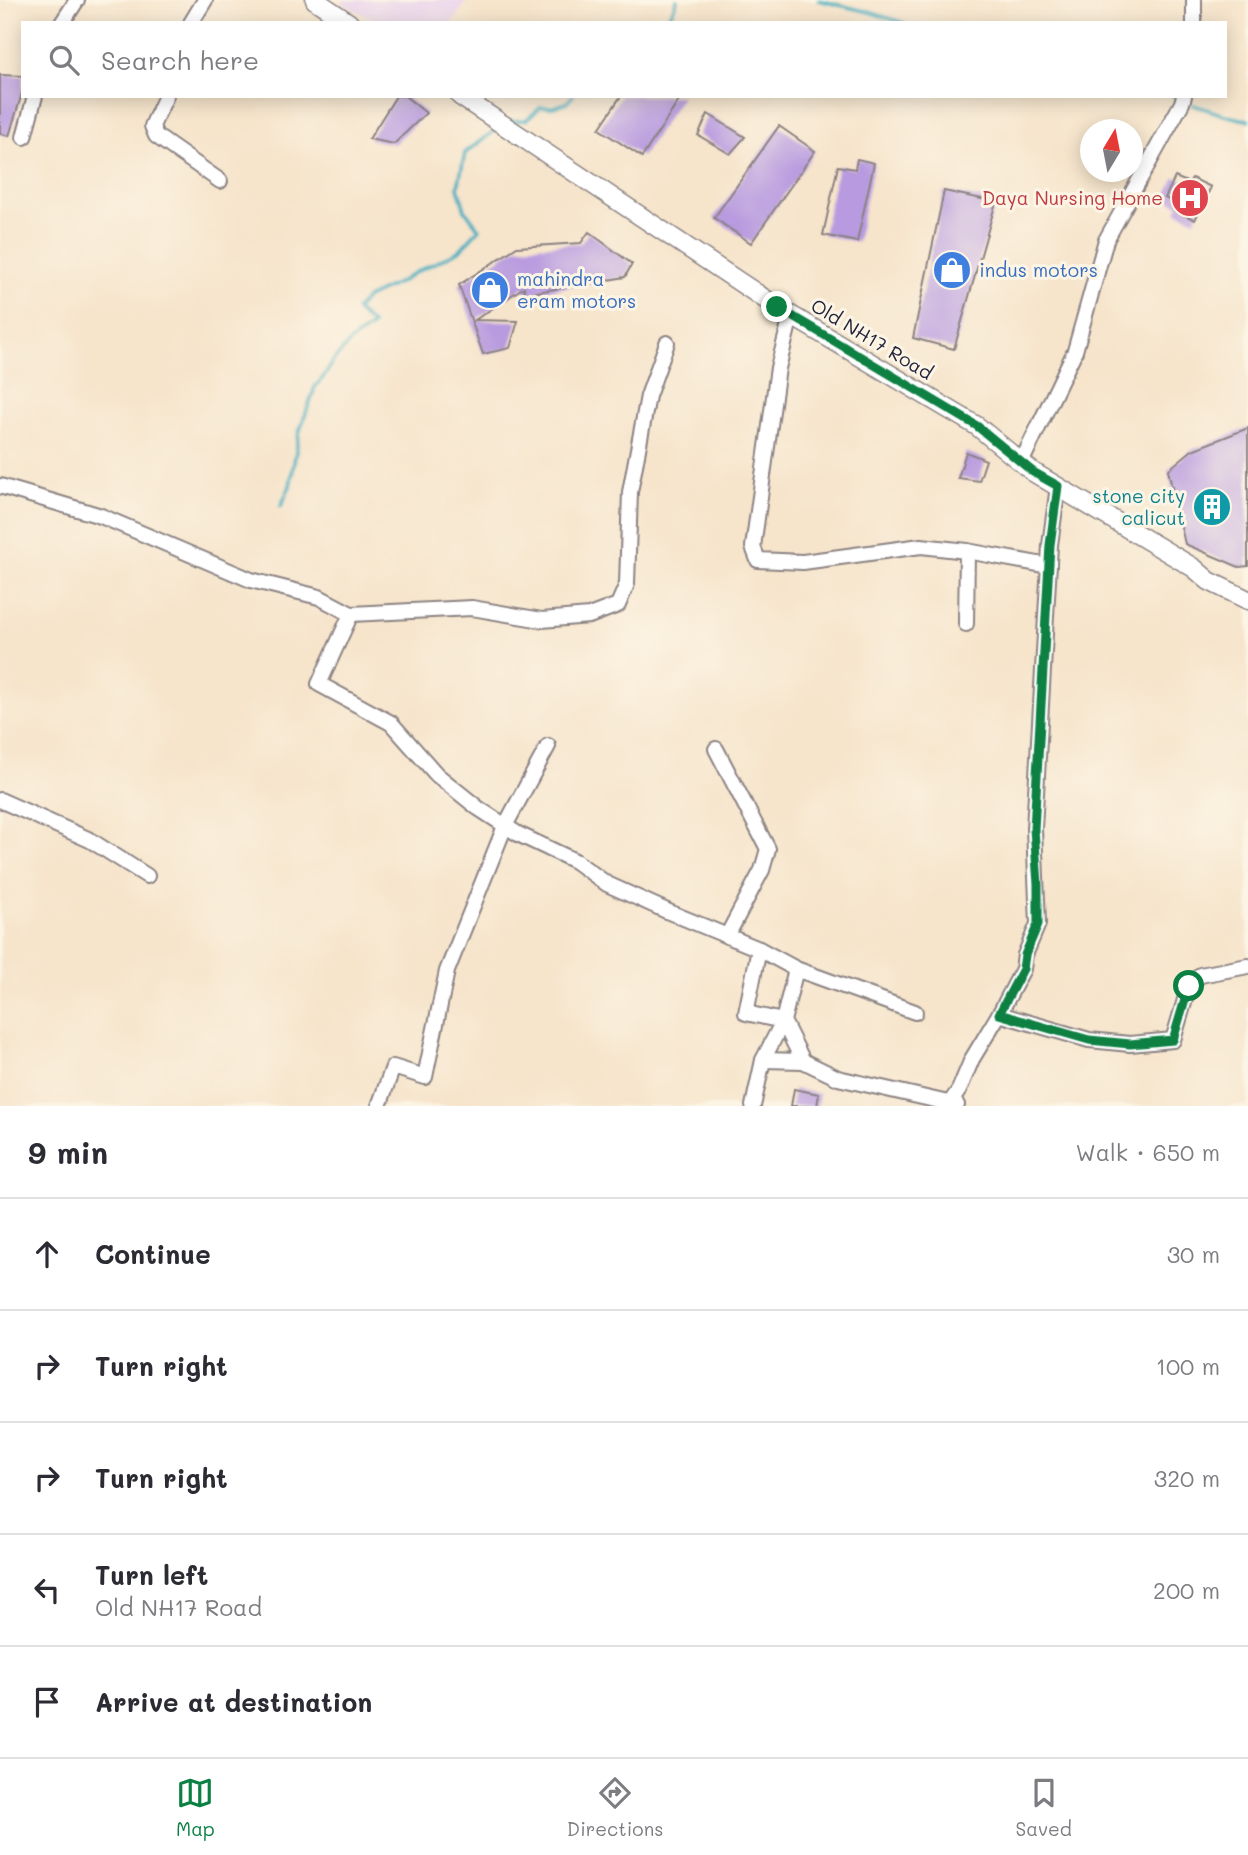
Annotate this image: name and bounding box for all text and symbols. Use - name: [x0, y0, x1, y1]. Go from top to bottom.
- search box: [21, 21, 1227, 98]
- icon: search: [45, 41, 83, 79]
- text: Search here: [101, 43, 259, 77]
- north arrow: [1080, 119, 1143, 182]
- hospital icon: Daya Nursing Home: [1169, 177, 1211, 219]
- place label: Daya Nursing Home: [982, 185, 1163, 210]
- shop icon: indus motors: [931, 249, 973, 291]
- place label: indus motors: [979, 257, 1098, 282]
- place label: mahindra eram motors: [517, 266, 636, 313]
- shop icon: mahindra eram motors: [469, 269, 511, 311]
- route end: [761, 291, 792, 322]
- street label: Old NH17 Road: [807, 292, 938, 385]
- place label: stone city calicut: [1093, 483, 1185, 530]
- building icon: stone city calicut: [1191, 486, 1233, 528]
- route start: [1173, 970, 1204, 1001]
- text: 9 min: [28, 1132, 108, 1172]
- text: Walk · 650 m: [1076, 1137, 1220, 1167]
- icon: ahead: [28, 1235, 66, 1273]
- text: Continue: [95, 1237, 211, 1271]
- text: 30 m: [1167, 1239, 1220, 1269]
- icon: right: [28, 1347, 66, 1385]
- text: Turn right: [95, 1349, 228, 1383]
- text: 100 m: [1156, 1351, 1220, 1381]
- icon: right: [28, 1459, 66, 1497]
- text: Turn right: [95, 1461, 228, 1495]
- text: 320 m: [1154, 1463, 1220, 1493]
- text: Turn left: [95, 1558, 208, 1592]
- icon: left: [28, 1571, 66, 1609]
- text: 200 m: [1153, 1575, 1220, 1605]
- text: Old NH17 Road: [95, 1592, 262, 1622]
- icon: arrive: [28, 1683, 66, 1721]
- text: Arrive at destination: [95, 1685, 372, 1719]
- tab: Map: [176, 1774, 215, 1841]
- tab: Directions: [567, 1774, 663, 1841]
- tab: Saved: [1016, 1774, 1072, 1841]

